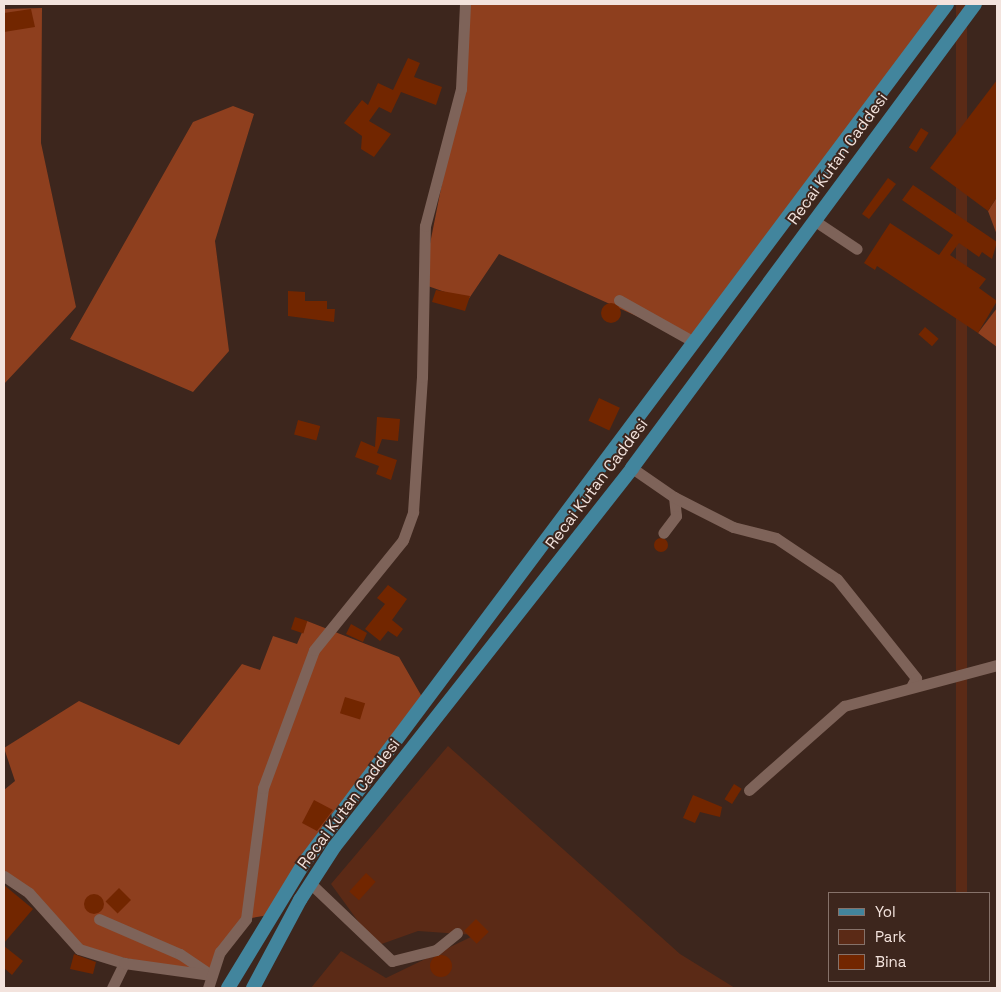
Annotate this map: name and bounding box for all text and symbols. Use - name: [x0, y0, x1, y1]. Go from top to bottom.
- street label: Recai Kutan Caddesi: [784, 89, 892, 229]
- street label: Recai Kutan Caddesi: [542, 415, 652, 553]
- street label: Recai Kutan Caddesi: [294, 735, 404, 873]
- legend: [828, 892, 991, 982]
- text: Yol: [875, 902, 896, 921]
- text: Park: [875, 927, 906, 946]
- text: Bina: [875, 952, 906, 971]

